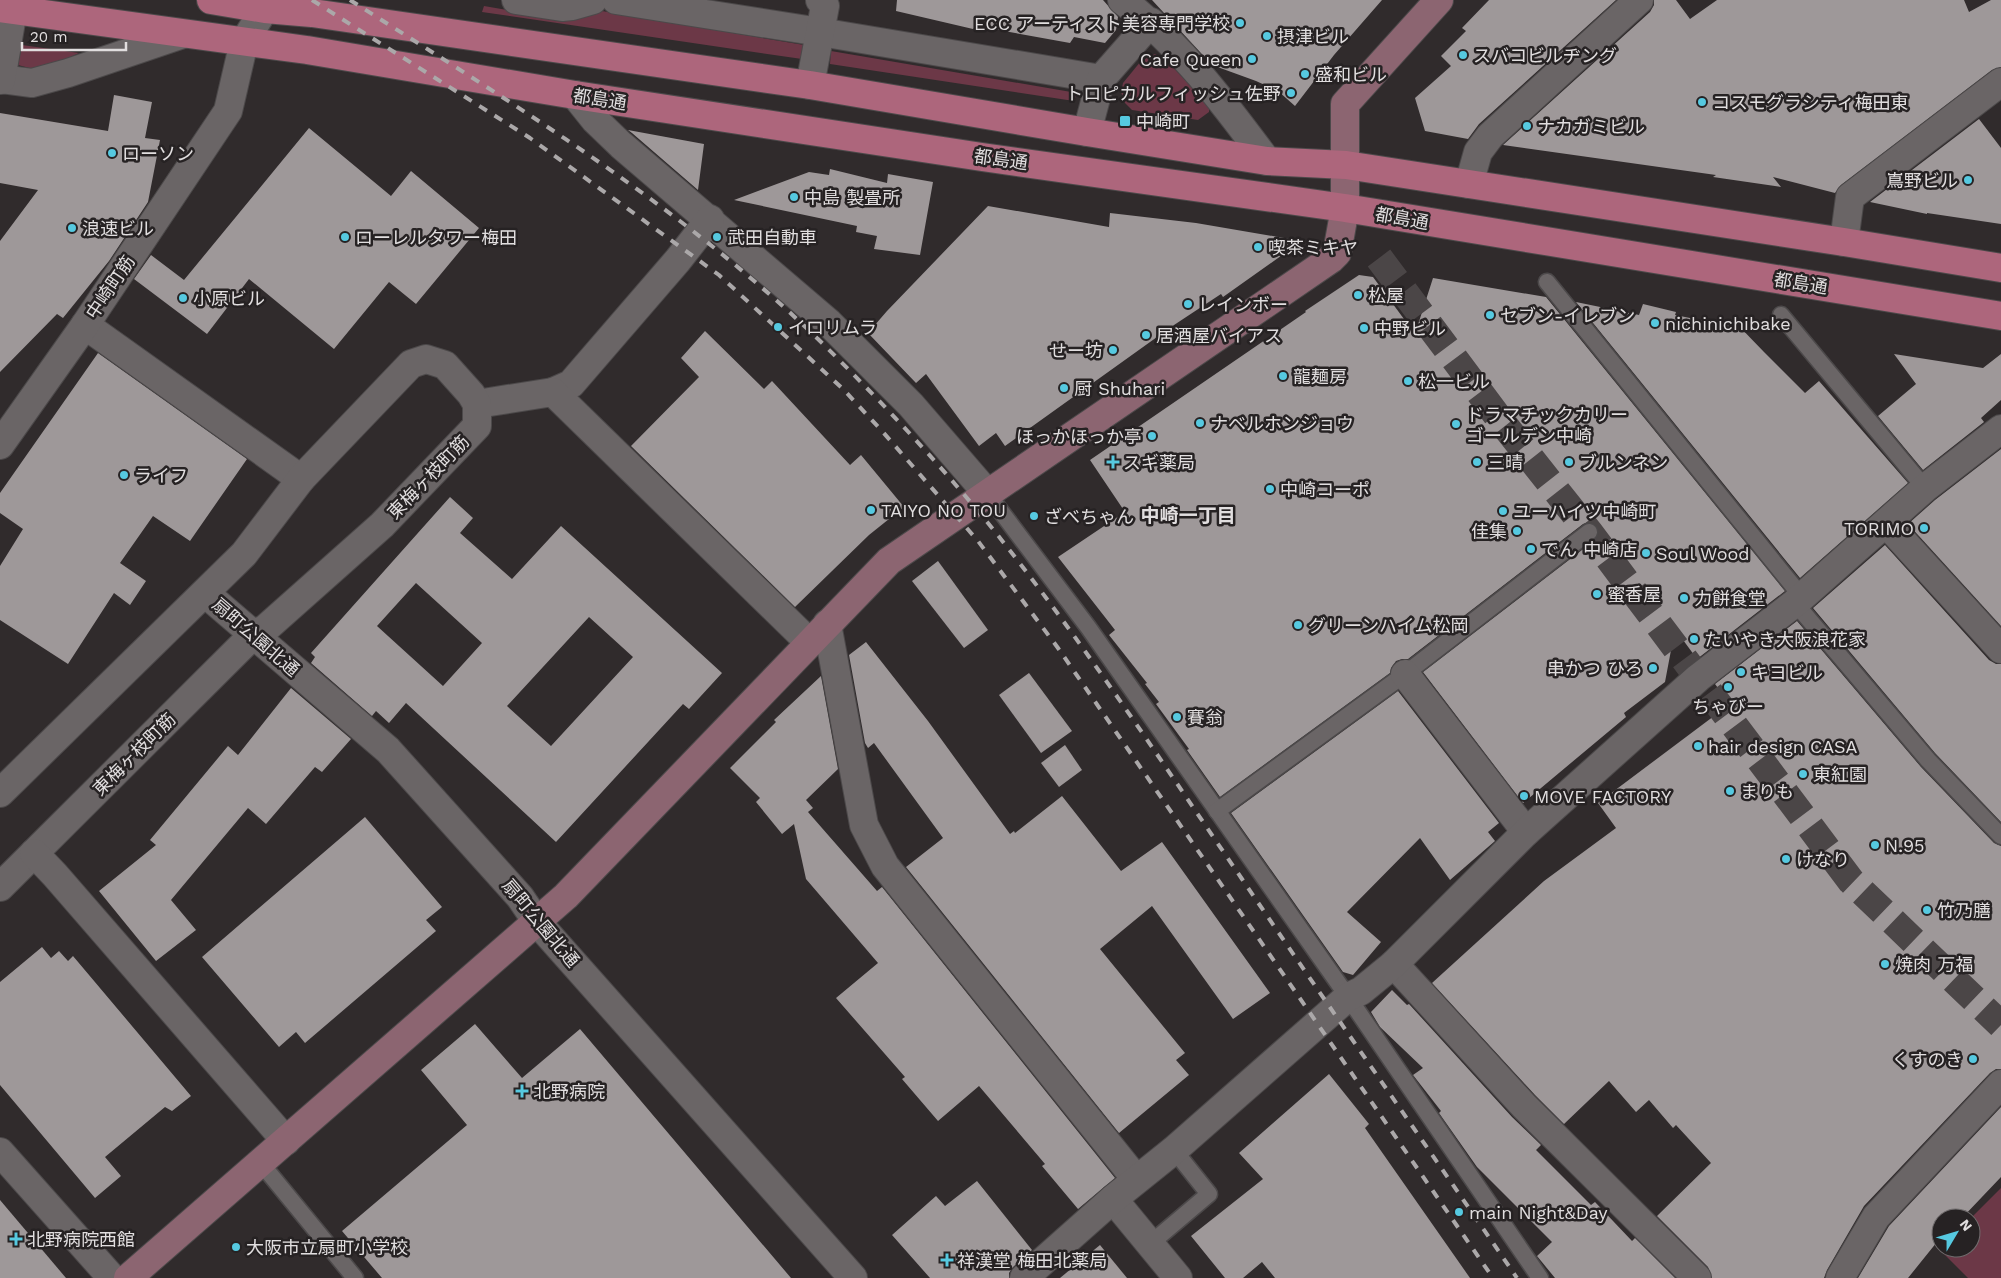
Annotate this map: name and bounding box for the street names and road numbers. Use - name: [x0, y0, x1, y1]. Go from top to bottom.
- street label: 都島通: [572, 84, 628, 114]
- street label: 都島通: [973, 145, 1029, 173]
- street label: 都島通: [1374, 203, 1430, 233]
- street label: 中崎町筋: [81, 251, 139, 323]
- street label: 都島通: [1773, 268, 1829, 298]
- street label: 東梅ヶ枝町筋: [383, 431, 473, 523]
- street label: 扇町公園北通: [208, 594, 304, 680]
- street label: 東梅ヶ枝町筋: [88, 708, 180, 800]
- street label: 扇町公園北通: [498, 875, 584, 971]

